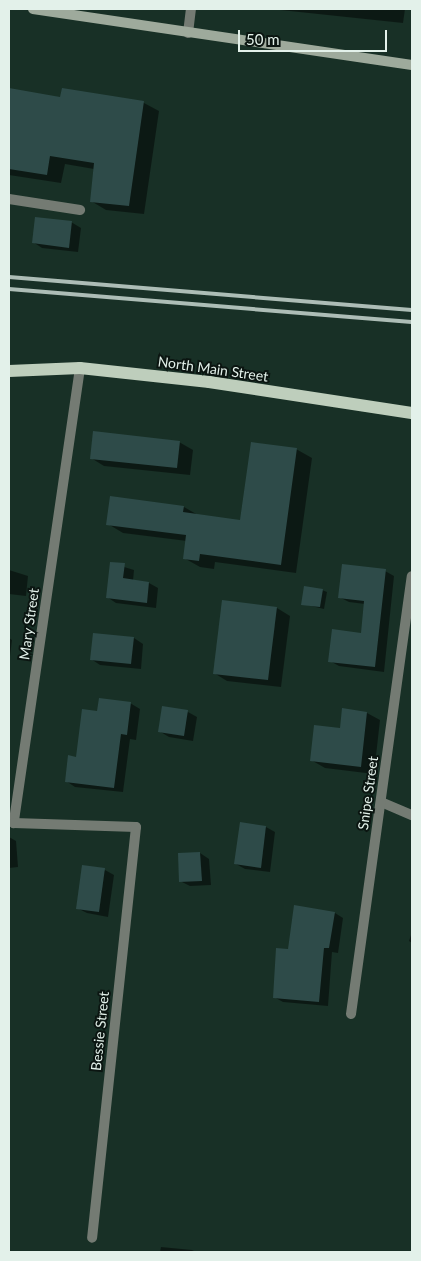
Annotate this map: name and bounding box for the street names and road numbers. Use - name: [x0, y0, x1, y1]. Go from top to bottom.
- street label: North Main Street: [157, 353, 269, 385]
- street label: Mary Street: [16, 587, 42, 661]
- street label: Snipe Street: [355, 755, 381, 831]
- street label: Bessie Street: [87, 991, 113, 1071]

